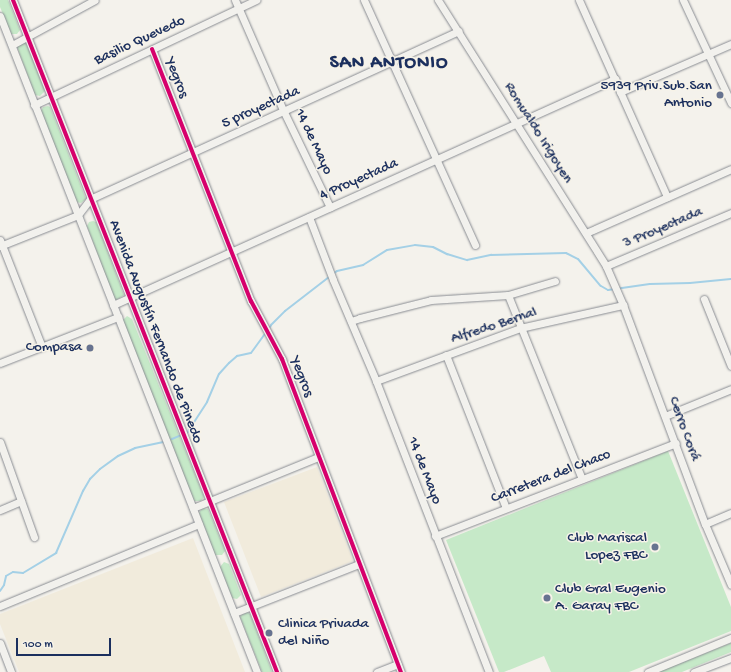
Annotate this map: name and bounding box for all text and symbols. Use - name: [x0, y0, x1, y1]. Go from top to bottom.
- street label: Basilio Quevedo: [92, 12, 188, 70]
- district label: SAN ANTONIO: [330, 53, 448, 75]
- street label: Yegros: [160, 55, 192, 101]
- place label: 5939 Priv.Sub.San Antonio: [601, 77, 712, 112]
- street label: Romualdo Irigoyen: [500, 79, 576, 187]
- street label: 5 proyectada: [219, 83, 303, 133]
- marker: 5939 Priv.Sub.San Antonio: [715, 90, 725, 100]
- street label: 14 de Mayo: [290, 106, 336, 178]
- street label: 4 Proyectada: [317, 155, 401, 205]
- street label: 3 Proyectada: [621, 203, 705, 253]
- street label: Avenida Augustín Fernando de Pinedo: [104, 218, 206, 446]
- street label: Alfredo Bernal: [449, 304, 539, 348]
- place label: Compasa: [26, 339, 82, 357]
- marker: Compasa: [85, 343, 95, 353]
- street label: Yegros: [285, 354, 317, 400]
- street label: Cerro Corá: [664, 394, 704, 464]
- street label: 14 de Mayo: [403, 435, 445, 507]
- street label: Carretera del Chaco: [489, 446, 613, 508]
- place label: Club Mariscal Lopez FBC: [568, 529, 647, 564]
- marker: Club Mariscal Lopez FBC: [650, 542, 660, 552]
- place label: Club Gral Eugenio A. Garay FBC: [555, 580, 666, 615]
- marker: Club Gral Eugenio A. Garay FBC: [542, 593, 552, 603]
- place label: Clinica Privada del Niño: [278, 615, 369, 650]
- marker: Clinica Privada del Niño: [263, 627, 275, 639]
- scale bar: [18, 630, 113, 656]
- text: 100 m: [23, 638, 53, 652]

